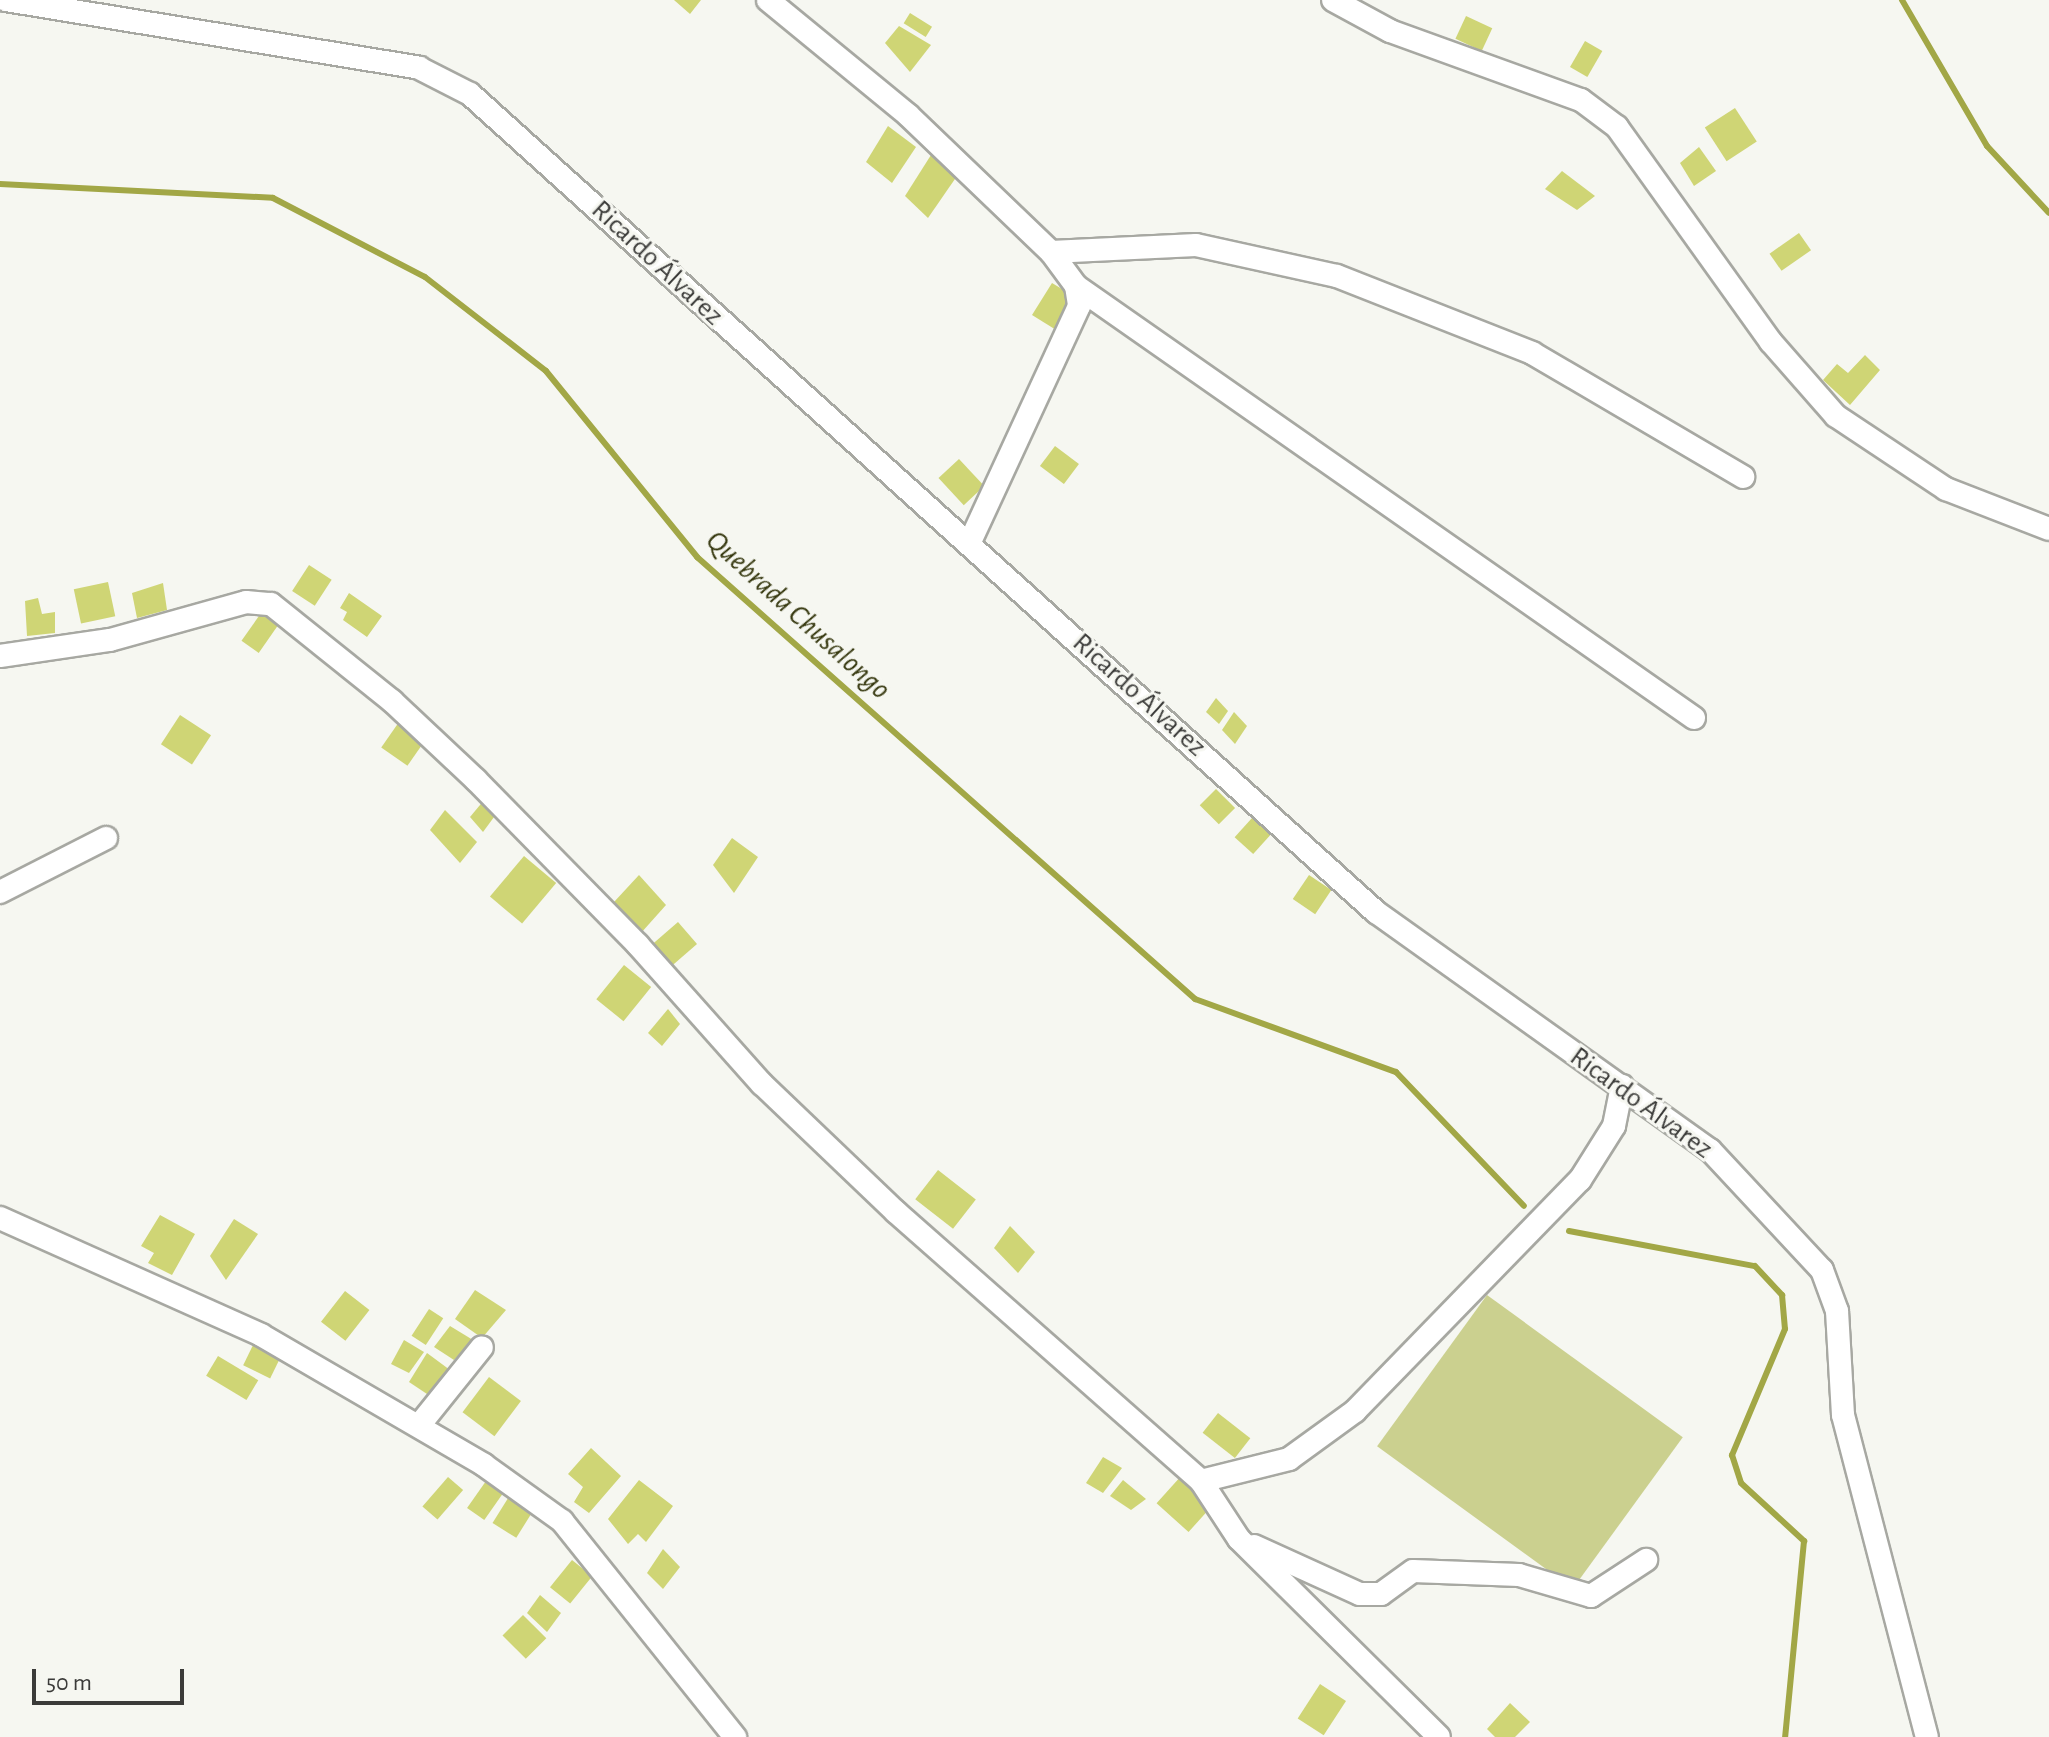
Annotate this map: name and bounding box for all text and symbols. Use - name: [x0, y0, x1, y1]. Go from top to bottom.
- street label: Ricardo Álvarez: [584, 193, 730, 333]
- water label: Quebrada Chusalongo: [698, 523, 898, 707]
- street label: Ricardo Álvarez: [1065, 626, 1213, 764]
- street label: Ricardo Álvarez: [1563, 1040, 1719, 1166]
- scale bar: [36, 1653, 188, 1703]
- text: 50 m: [46, 1671, 92, 1695]

